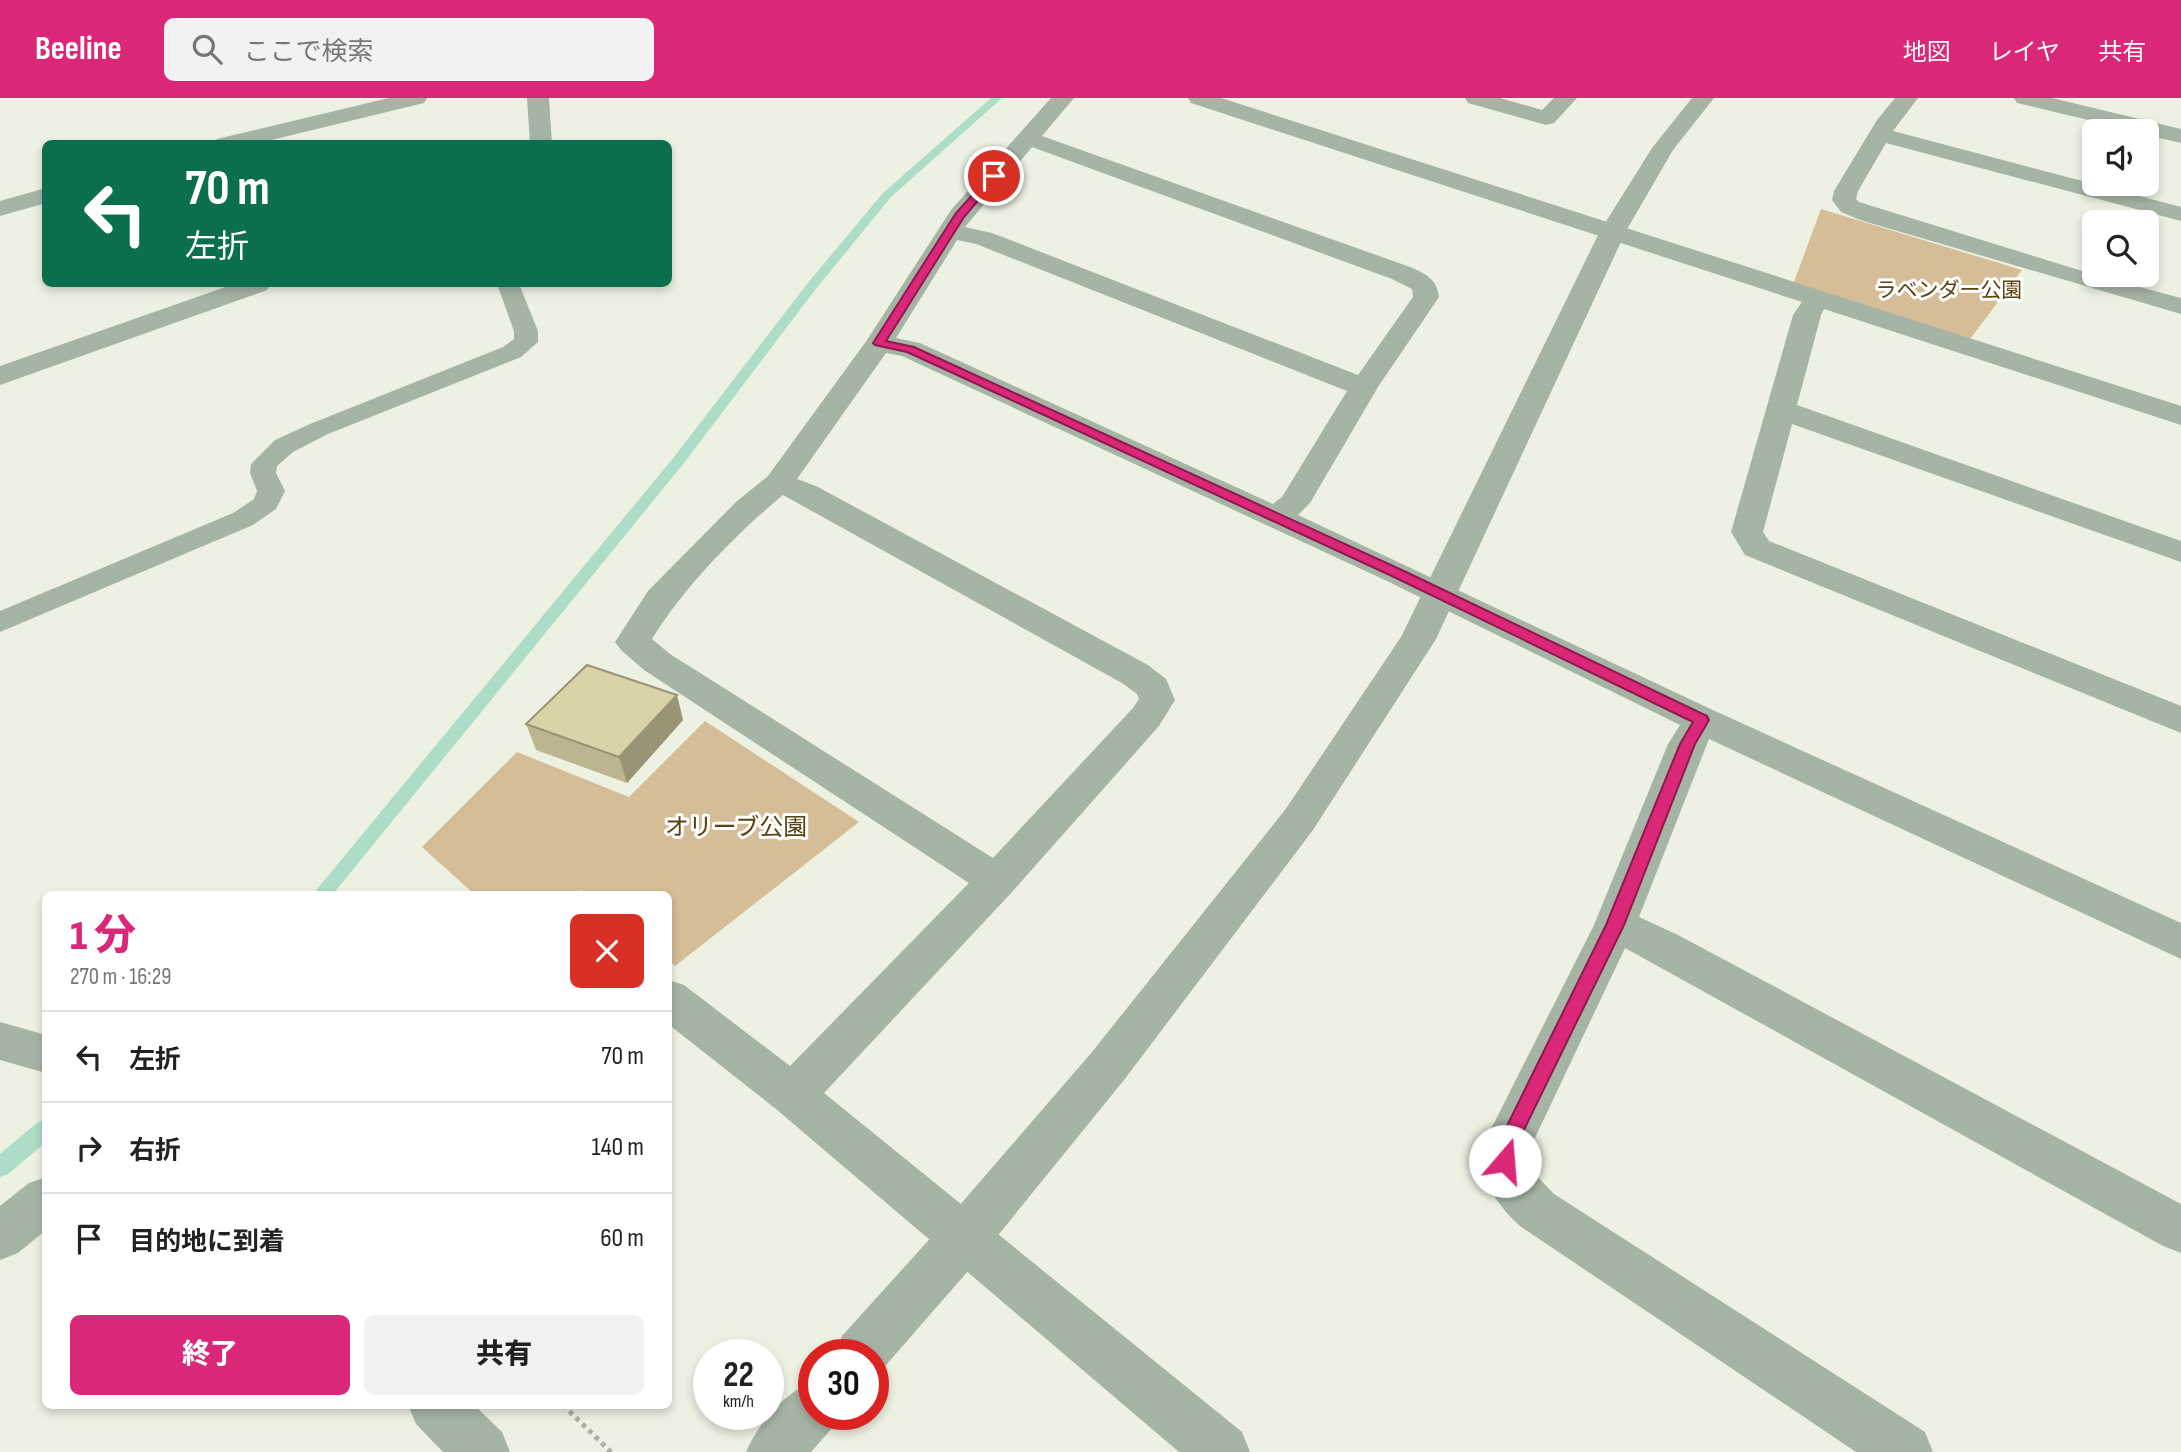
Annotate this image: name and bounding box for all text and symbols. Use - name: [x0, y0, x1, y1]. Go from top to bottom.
- search box: [164, 18, 654, 81]
- text: Beeline: [35, 29, 122, 69]
- icon: search: [188, 30, 226, 68]
- text: ここで検索: [244, 37, 374, 68]
- text: 地図: [1903, 38, 1951, 67]
- text: レイヤ: [1989, 38, 2060, 67]
- text: 共有: [2098, 38, 2146, 67]
- map controls: [2082, 119, 2159, 287]
- button: sound: [2082, 119, 2159, 196]
- pin: [964, 146, 1024, 206]
- icon: arrive: [975, 157, 1013, 195]
- text: 70 m: [185, 160, 270, 219]
- icon: left: [70, 168, 161, 259]
- button: search: [2082, 210, 2159, 287]
- text: 左折: [185, 228, 249, 267]
- park label: ラベンダー公園: [1876, 278, 2023, 303]
- park label: オリーブ公園: [665, 813, 807, 842]
- text: 1 分: [70, 911, 136, 962]
- button: close: [570, 914, 644, 988]
- text: 270 m · 16:29: [70, 963, 171, 991]
- icon: left: [70, 1038, 108, 1076]
- text: 70 m: [601, 1041, 644, 1072]
- text: 左折: [129, 1045, 181, 1076]
- position arrow: [1468, 1124, 1542, 1198]
- icon: right: [70, 1129, 108, 1167]
- text: 140 m: [592, 1132, 644, 1163]
- text: 右折: [129, 1136, 181, 1167]
- icon: arrive: [70, 1220, 108, 1258]
- text: 60 m: [600, 1223, 644, 1254]
- text: 目的地に到着: [129, 1227, 285, 1258]
- button: 終了: [70, 1315, 350, 1395]
- button: 共有: [364, 1315, 644, 1395]
- speed limit sign: 30: [798, 1339, 889, 1430]
- text: 22: [723, 1354, 754, 1397]
- text: km/h: [723, 1391, 754, 1412]

